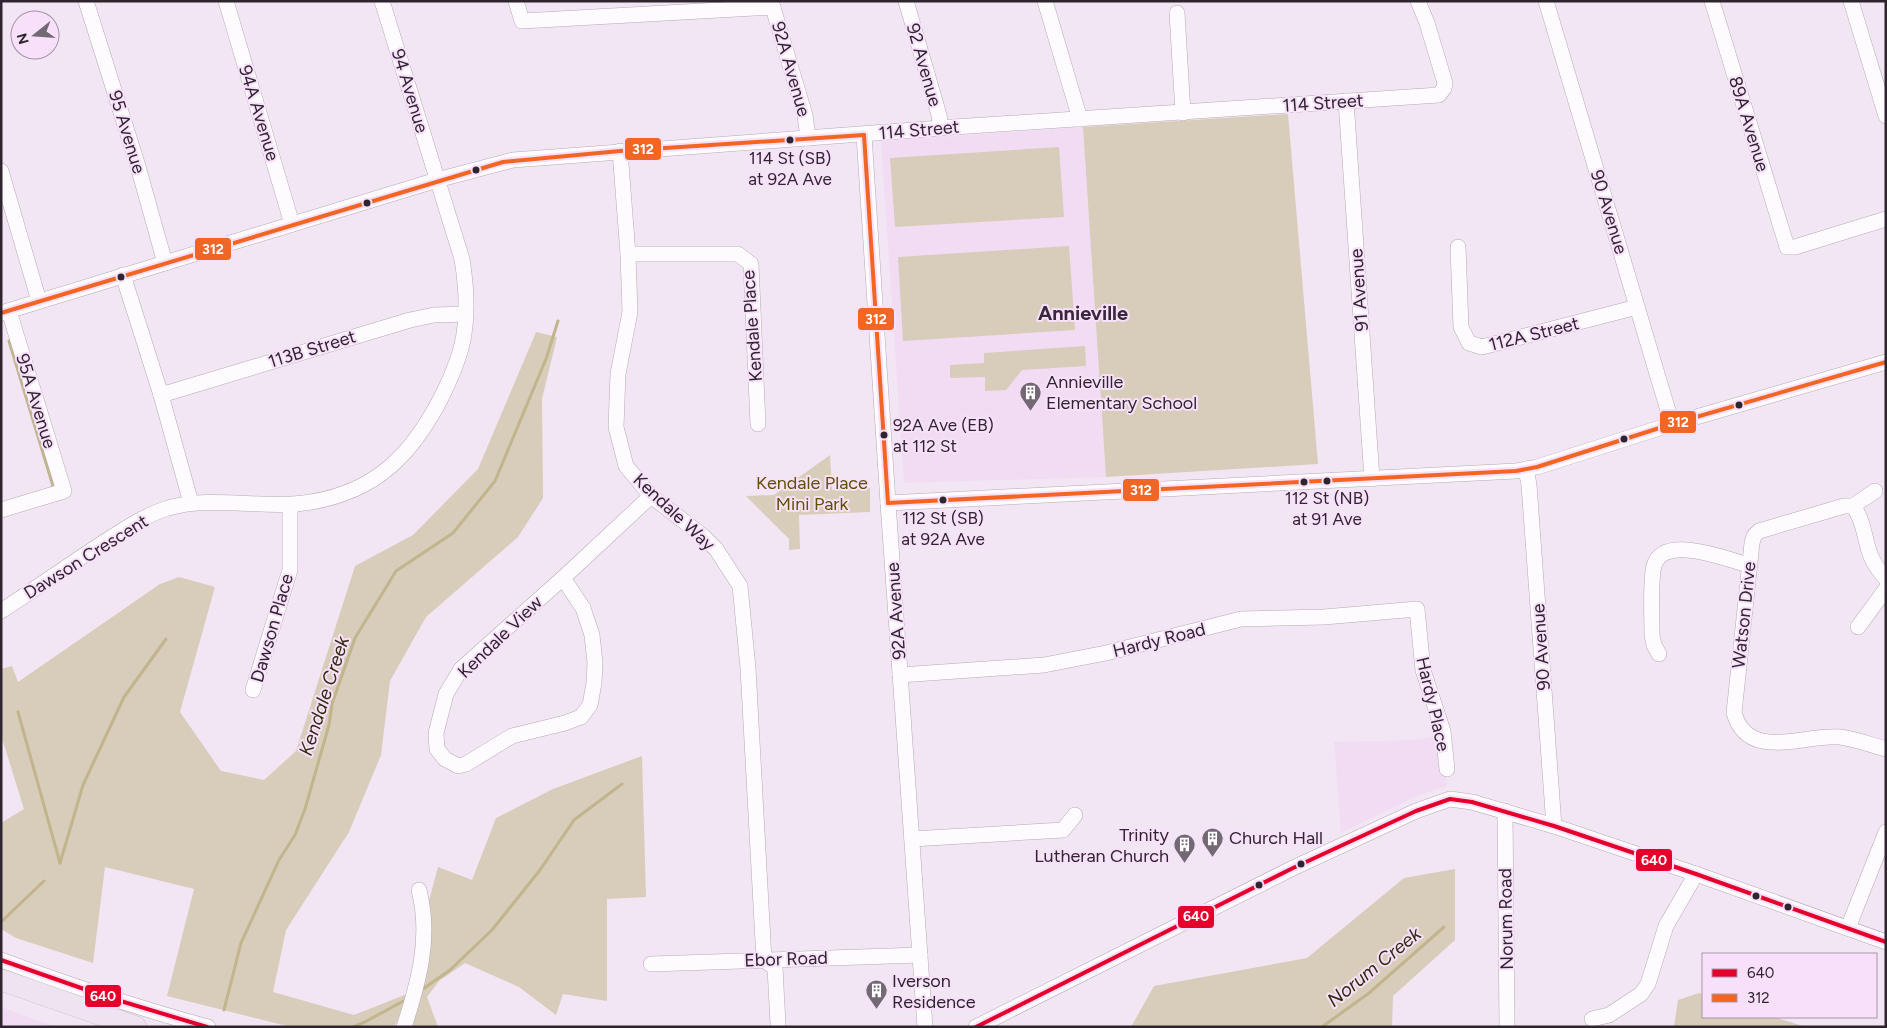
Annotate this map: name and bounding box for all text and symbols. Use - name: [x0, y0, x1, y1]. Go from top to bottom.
- north arrow: [10, 10, 60, 60]
- street label: 92A Avenue: [767, 19, 815, 119]
- street label: 92 Avenue: [902, 21, 946, 109]
- text: N: [13, 31, 33, 46]
- street label: 94 Avenue: [387, 46, 433, 136]
- street label: 94A Avenue: [234, 63, 284, 164]
- street label: 89A Avenue: [1724, 74, 1774, 175]
- street label: 95 Avenue: [104, 88, 150, 176]
- street label: 114 Street: [1282, 89, 1364, 117]
- street label: 114 Street: [878, 116, 960, 144]
- marker: 114 St (SB) at 92A Ave: [785, 135, 795, 145]
- line badge: 312: [624, 137, 662, 161]
- text: 312: [632, 141, 654, 158]
- place label: 114 St (SB) at 92A Ave: [748, 148, 832, 189]
- unlabelled marker: [471, 165, 481, 175]
- street label: 90 Avenue: [1586, 167, 1632, 257]
- unlabelled marker: [362, 198, 372, 208]
- line badge: 312: [194, 237, 232, 261]
- text: 312: [202, 241, 224, 258]
- street label: 91 Avenue: [1345, 248, 1373, 332]
- street label: Kendale Place: [737, 269, 767, 383]
- unlabelled marker: [116, 272, 126, 282]
- district label: Annieville: [1038, 301, 1128, 325]
- line badge: 312: [857, 307, 895, 331]
- text: 312: [865, 311, 887, 328]
- street label: 112A Street: [1487, 312, 1581, 356]
- street label: 113B Street: [266, 325, 359, 373]
- street label: 95A Avenue: [11, 351, 61, 451]
- place label: Annieville Elementary School: [1046, 371, 1197, 414]
- building icon: Annieville Elementary School: [1018, 380, 1042, 411]
- unlabelled marker: [1734, 400, 1744, 410]
- line badge: 312: [1659, 410, 1697, 434]
- text: 312: [1667, 414, 1689, 431]
- place label: 92A Ave (EB) at 112 St: [893, 415, 994, 456]
- marker: 92A Ave (EB) at 112 St: [879, 430, 889, 440]
- unlabelled marker: [1619, 434, 1629, 444]
- street label: Kendale Way: [629, 469, 720, 556]
- park label: Kendale Place Mini Park: [756, 472, 868, 515]
- marker: 112 St (NB) at 91 Ave: [1322, 476, 1332, 486]
- unlabelled marker: [1299, 477, 1309, 487]
- line badge: 312: [1122, 478, 1160, 502]
- text: 312: [1130, 482, 1152, 499]
- place label: 112 St (NB) at 91 Ave: [1285, 488, 1369, 529]
- marker: 112 St (SB) at 92A Ave: [938, 495, 948, 505]
- place label: 112 St (SB) at 92A Ave: [901, 508, 985, 549]
- street label: Dawson Crescent: [20, 510, 152, 604]
- street label: Watson Drive: [1727, 560, 1761, 670]
- street label: 92A Avenue: [882, 561, 910, 661]
- street label: Dawson Place: [246, 571, 298, 685]
- street label: Kendale View: [453, 591, 547, 683]
- street label: 90 Avenue: [1527, 603, 1555, 691]
- street label: Hardy Road: [1110, 618, 1208, 662]
- water label: Kendale Creek: [294, 633, 354, 759]
- street label: Hardy Place: [1411, 655, 1455, 754]
- place label: Trinity Lutheran Church: [1034, 824, 1170, 867]
- building icon: Church Hall: [1201, 826, 1225, 857]
- place label: Church Hall: [1229, 827, 1323, 849]
- building icon: Trinity Lutheran Church: [1173, 833, 1197, 864]
- line badge: 640: [1635, 848, 1673, 872]
- text: 640: [1641, 852, 1667, 869]
- unlabelled marker: [1296, 859, 1306, 869]
- street label: Norum Road: [1494, 868, 1518, 970]
- unlabelled marker: [1254, 880, 1264, 890]
- unlabelled marker: [1751, 891, 1761, 901]
- unlabelled marker: [1783, 902, 1793, 912]
- line badge: 640: [1177, 905, 1215, 929]
- text: 640: [1183, 908, 1209, 925]
- water label: Norum Creek: [1323, 922, 1426, 1012]
- street label: Ebor Road: [744, 947, 828, 971]
- legend: [1702, 953, 1877, 1018]
- text: 640: [1747, 964, 1774, 982]
- place label: Iverson Residence: [892, 970, 976, 1013]
- building icon: Iverson Residence: [864, 979, 888, 1010]
- line badge: 640: [84, 984, 122, 1008]
- text: 640: [90, 988, 116, 1005]
- text: 312: [1747, 989, 1770, 1007]

